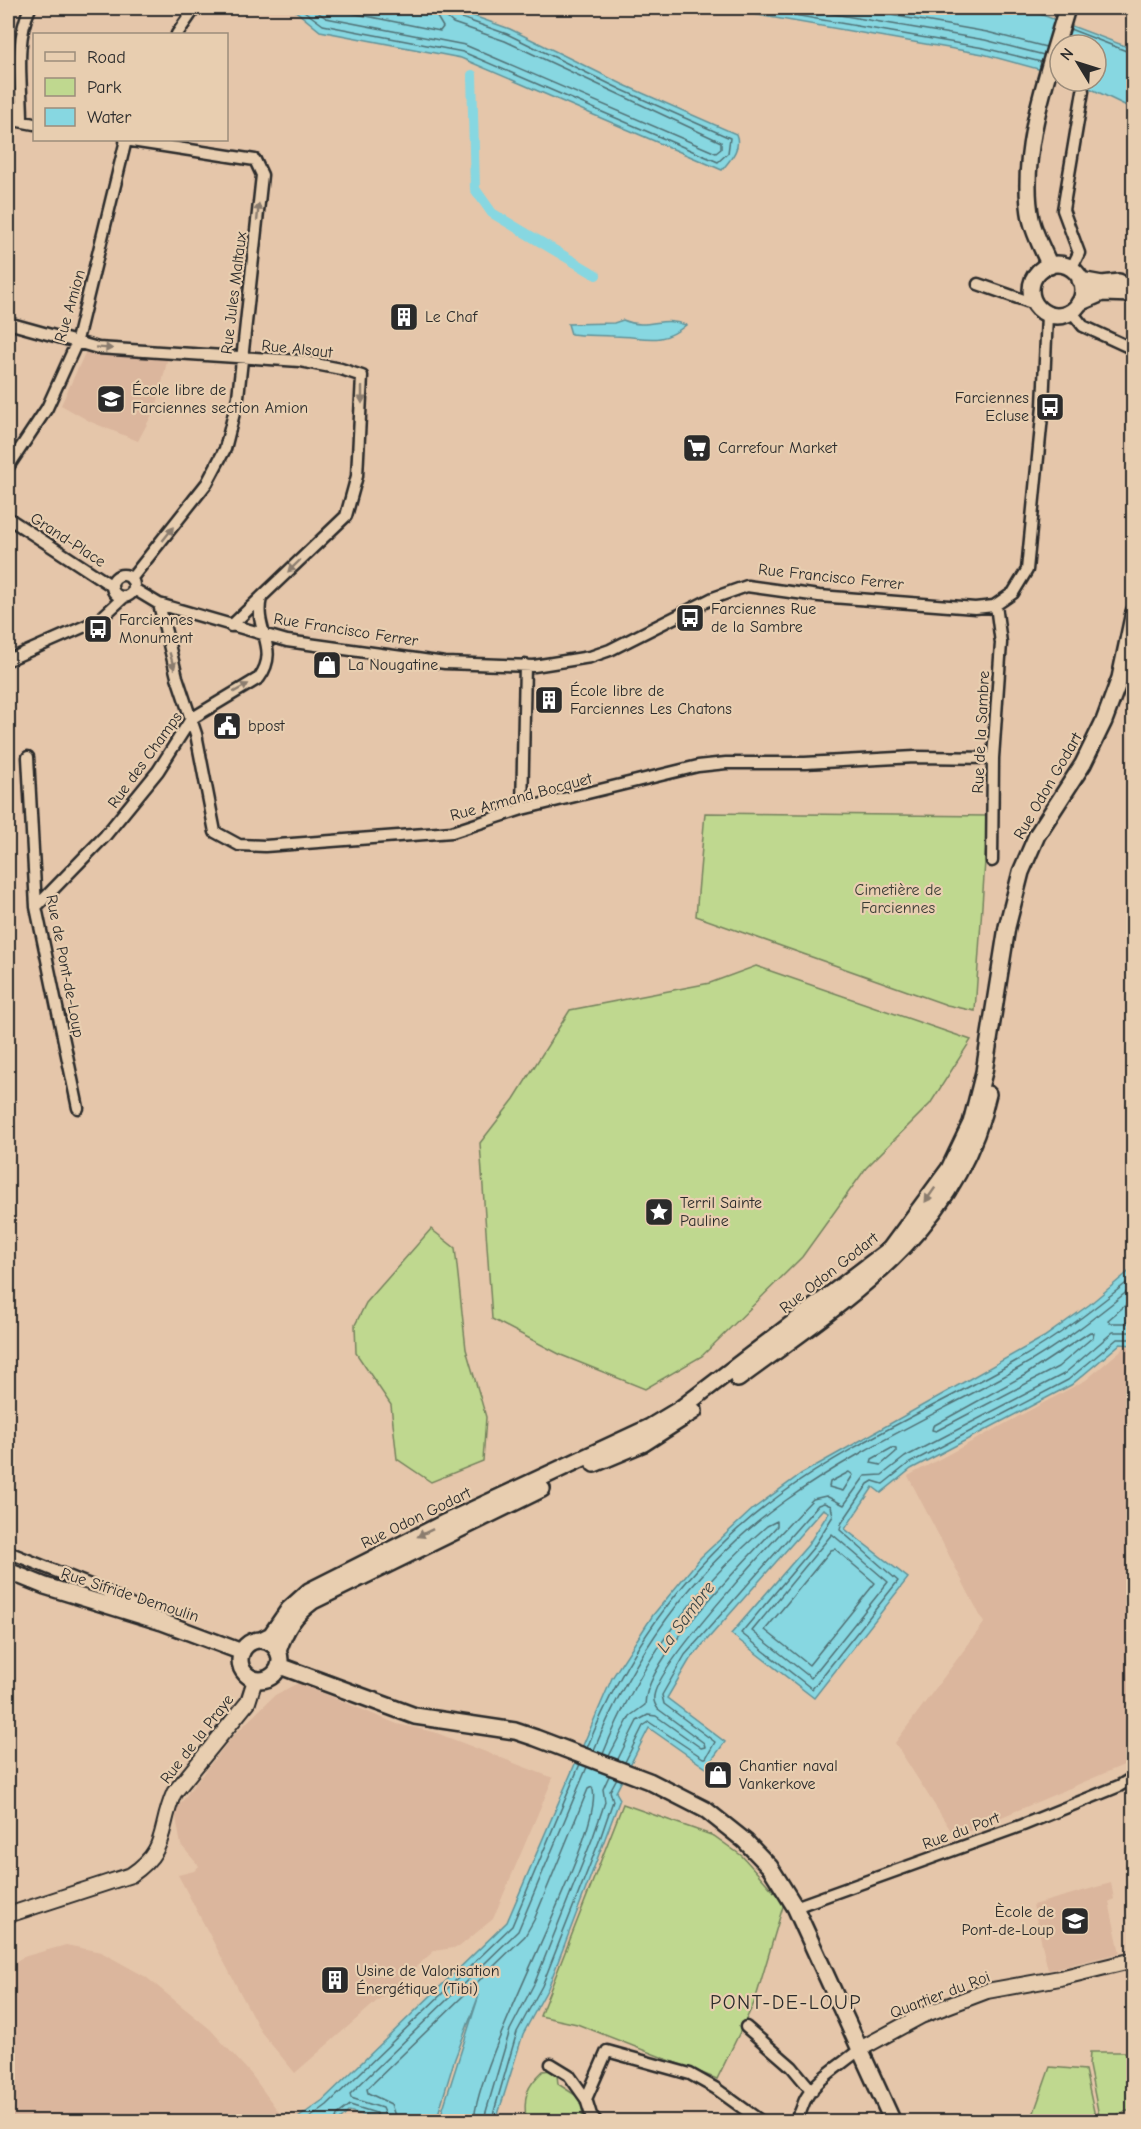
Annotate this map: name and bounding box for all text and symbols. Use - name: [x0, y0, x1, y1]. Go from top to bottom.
- legend: [33, 33, 228, 141]
- north arrow: [1048, 33, 1108, 93]
- text: N: [1057, 45, 1077, 64]
- text: Road: [87, 47, 126, 68]
- text: Park: [87, 77, 122, 98]
- text: Water: [87, 107, 132, 128]
- one-way arrow: [253, 203, 263, 222]
- street label: Rue Jules Maltaux: [218, 230, 251, 355]
- street label: Rue Amion: [51, 268, 89, 344]
- building icon: Le Chaf: [388, 301, 420, 333]
- place label: Le Chaf: [425, 308, 479, 326]
- street label: Rue Alsaut: [261, 336, 334, 362]
- one-way arrow: [95, 344, 114, 353]
- place label: École libre de Farciennes section Amion: [132, 380, 308, 417]
- school or university icon: École libre de Farciennes section Amion: [95, 383, 127, 415]
- one-way arrow: [357, 385, 367, 404]
- place label: Farciennes Ecluse: [955, 389, 1029, 425]
- bus stop icon: Farciennes Ecluse: [1034, 391, 1066, 423]
- supermarket icon: Carrefour Market: [681, 432, 713, 464]
- place label: Carrefour Market: [718, 439, 837, 457]
- street label: Grand-Place: [27, 509, 109, 571]
- one-way arrow: [162, 526, 174, 541]
- one-way arrow: [287, 559, 302, 573]
- street label: Rue Francisco Ferrer: [757, 560, 905, 594]
- place label: Farciennes Rue de la Sambre: [711, 600, 816, 636]
- bus stop icon: Farciennes Rue de la Sambre: [674, 602, 706, 634]
- street label: Rue Francisco Ferrer: [272, 610, 420, 650]
- place label: Farciennes Monument: [119, 611, 194, 647]
- bus stop icon: Farciennes Monument: [82, 613, 114, 645]
- shop icon: La Nougatine: [311, 649, 343, 681]
- one-way arrow: [168, 652, 177, 670]
- place label: La Nougatine: [348, 656, 438, 674]
- street label: Rue de la Sambre: [969, 670, 993, 794]
- place label: École libre de Farciennes Les Chatons: [570, 681, 732, 718]
- one-way arrow: [233, 683, 250, 693]
- building icon: École libre de Farciennes Les Chatons: [533, 684, 565, 716]
- street label: Rue des Champs: [104, 708, 186, 812]
- public building icon: bpost: [211, 710, 243, 742]
- place label: bpost: [248, 717, 285, 735]
- street label: Rue Odon Godart: [1010, 729, 1086, 843]
- street label: Rue Armand Bocquet: [448, 769, 594, 825]
- park label: Cimetière de Farciennes: [855, 881, 941, 917]
- street label: Rue de Pont-de-Loup: [42, 893, 88, 1039]
- one-way arrow: [924, 1187, 936, 1203]
- place label: Terril Sainte Pauline: [680, 1194, 762, 1230]
- place icon: Terril Sainte Pauline: [643, 1196, 675, 1228]
- street label: Rue Odon Godart: [776, 1229, 882, 1317]
- street label: Rue Odon Godart: [358, 1483, 474, 1552]
- one-way arrow: [416, 1528, 433, 1538]
- street label: Rue Sifride Demoulin: [59, 1564, 201, 1626]
- water label: La Sambre: [652, 1577, 720, 1657]
- street label: Rue de la Praye: [157, 1691, 237, 1787]
- place label: Chantier naval Vankerkove: [739, 1757, 838, 1793]
- shop icon: Chantier naval Vankerkove: [702, 1759, 734, 1791]
- street label: Rue du Port: [920, 1809, 1002, 1853]
- place label: Ècole de Pont-de-Loup: [962, 1902, 1054, 1939]
- school or university icon: Ècole de Pont-de-Loup: [1059, 1905, 1091, 1937]
- place label: Usine de Valorisation Énergétique (Tibi): [356, 1962, 500, 1998]
- building icon: Usine de Valorisation Énergétique (Tibi): [319, 1964, 351, 1996]
- street label: Quartier du Roi: [888, 1968, 992, 2022]
- district label: PONT-DE-LOUP: [710, 1991, 862, 2014]

